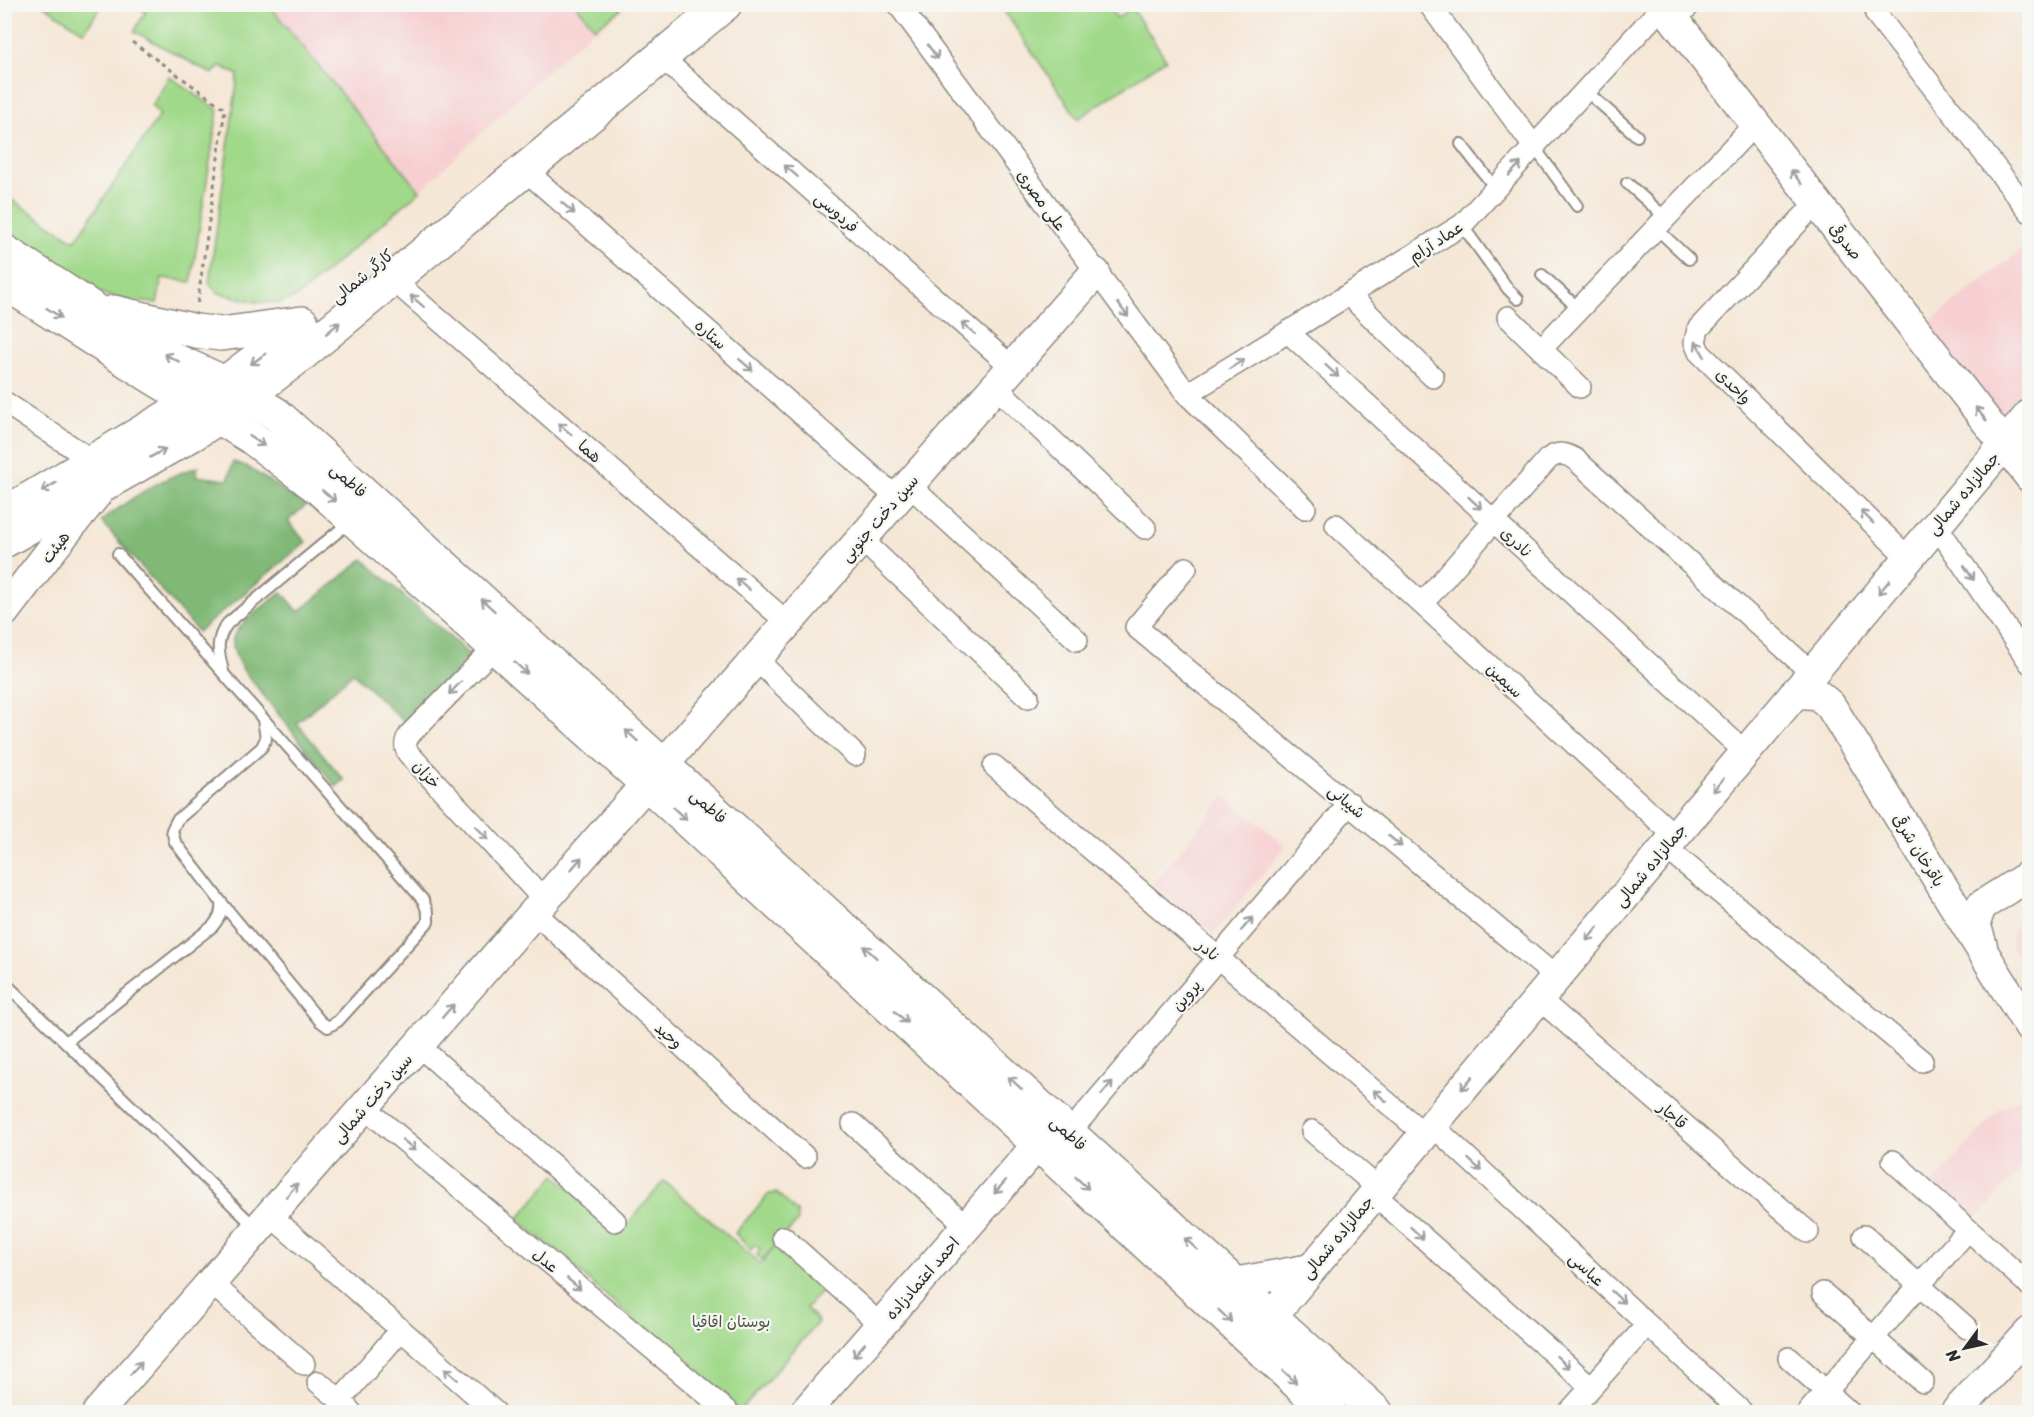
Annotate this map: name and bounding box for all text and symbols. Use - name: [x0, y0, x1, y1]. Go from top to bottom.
- one-way arrow: [926, 43, 939, 59]
- one-way arrow: [1508, 161, 1522, 176]
- street label: علی مصری: [1009, 163, 1074, 238]
- one-way arrow: [784, 164, 799, 178]
- one-way arrow: [1790, 170, 1803, 186]
- street label: فردوسی: [808, 184, 866, 240]
- one-way arrow: [560, 201, 575, 215]
- street label: عماد آرام: [1403, 213, 1470, 270]
- street label: صدوقی: [1821, 216, 1870, 267]
- street label: کارگر شمالی: [324, 241, 401, 311]
- one-way arrow: [410, 294, 425, 308]
- one-way arrow: [1117, 301, 1130, 317]
- one-way arrow: [45, 307, 62, 320]
- street label: ستاره: [688, 312, 734, 357]
- one-way arrow: [325, 321, 340, 335]
- one-way arrow: [961, 321, 976, 335]
- one-way arrow: [1694, 341, 1706, 358]
- one-way arrow: [163, 352, 181, 363]
- one-way arrow: [250, 353, 266, 365]
- one-way arrow: [1228, 357, 1245, 369]
- one-way arrow: [738, 358, 754, 371]
- street label: واحدی: [1708, 361, 1759, 412]
- one-way arrow: [1324, 364, 1339, 378]
- one-way arrow: [1974, 406, 1987, 422]
- one-way arrow: [558, 422, 573, 436]
- street label: هما: [571, 432, 609, 470]
- one-way arrow: [248, 434, 265, 447]
- street label: جمالزاده شمالی: [1919, 445, 2007, 542]
- one-way arrow: [148, 447, 166, 458]
- street label: فاطمی: [323, 455, 374, 505]
- street label: سین دخت جنوبی: [833, 468, 926, 569]
- one-way arrow: [41, 482, 58, 494]
- one-way arrow: [321, 489, 336, 503]
- one-way arrow: [1467, 496, 1482, 510]
- one-way arrow: [1859, 509, 1874, 524]
- street label: نادری: [1493, 519, 1540, 565]
- street label: هیئت: [33, 525, 78, 570]
- one-way arrow: [1963, 565, 1975, 581]
- one-way arrow: [736, 577, 751, 591]
- one-way arrow: [1877, 579, 1890, 595]
- one-way arrow: [480, 598, 495, 612]
- street label: سیمین: [1479, 655, 1530, 706]
- one-way arrow: [513, 661, 528, 676]
- one-way arrow: [448, 680, 462, 695]
- one-way arrow: [625, 729, 640, 743]
- street label: خزان: [405, 753, 448, 796]
- street label: شیبانی: [1321, 777, 1372, 826]
- one-way arrow: [1711, 777, 1725, 792]
- street label: فاطمی: [683, 781, 734, 831]
- one-way arrow: [673, 807, 688, 821]
- street label: باقرخان شرقی: [1884, 808, 1953, 893]
- street label: جمالزاده شمالی: [1606, 817, 1694, 914]
- one-way arrow: [475, 826, 489, 841]
- one-way arrow: [1387, 834, 1402, 848]
- one-way arrow: [569, 857, 583, 872]
- one-way arrow: [1240, 917, 1254, 932]
- one-way arrow: [1585, 926, 1599, 941]
- street label: نادر: [1189, 930, 1227, 969]
- one-way arrow: [863, 945, 878, 959]
- street label: پروین: [1164, 973, 1209, 1018]
- one-way arrow: [441, 1004, 455, 1019]
- one-way arrow: [894, 1010, 909, 1024]
- street label: وحید: [648, 1014, 690, 1056]
- street label: سین دخت شمالی: [325, 1046, 420, 1150]
- one-way arrow: [1460, 1075, 1474, 1090]
- one-way arrow: [1007, 1076, 1022, 1090]
- one-way arrow: [1100, 1080, 1113, 1096]
- one-way arrow: [1373, 1089, 1388, 1103]
- street label: قاجار: [1649, 1092, 1694, 1137]
- street label: فاطمی: [1043, 1108, 1094, 1158]
- one-way arrow: [401, 1138, 417, 1151]
- one-way arrow: [1467, 1158, 1482, 1172]
- one-way arrow: [1074, 1176, 1089, 1190]
- one-way arrow: [994, 1179, 1007, 1195]
- one-way arrow: [285, 1183, 299, 1198]
- street label: جمالزاده شمالی: [1293, 1189, 1381, 1286]
- one-way arrow: [1410, 1226, 1425, 1240]
- street label: احمد اعتمادزاده: [878, 1230, 967, 1327]
- one-way arrow: [1184, 1237, 1199, 1251]
- street label: عدل: [526, 1240, 566, 1280]
- street label: عباسی: [1562, 1245, 1612, 1294]
- one-way arrow: [566, 1277, 582, 1290]
- one-way arrow: [1610, 1290, 1625, 1305]
- park label: بوستان اقاقیا: [692, 1307, 770, 1336]
- one-way arrow: [1217, 1309, 1232, 1324]
- north arrow: [1935, 1318, 1995, 1378]
- one-way arrow: [852, 1343, 866, 1358]
- text: N: [1937, 1343, 1969, 1369]
- one-way arrow: [1555, 1355, 1570, 1369]
- one-way arrow: [129, 1361, 143, 1376]
- one-way arrow: [444, 1367, 459, 1381]
- one-way arrow: [1282, 1370, 1297, 1384]

